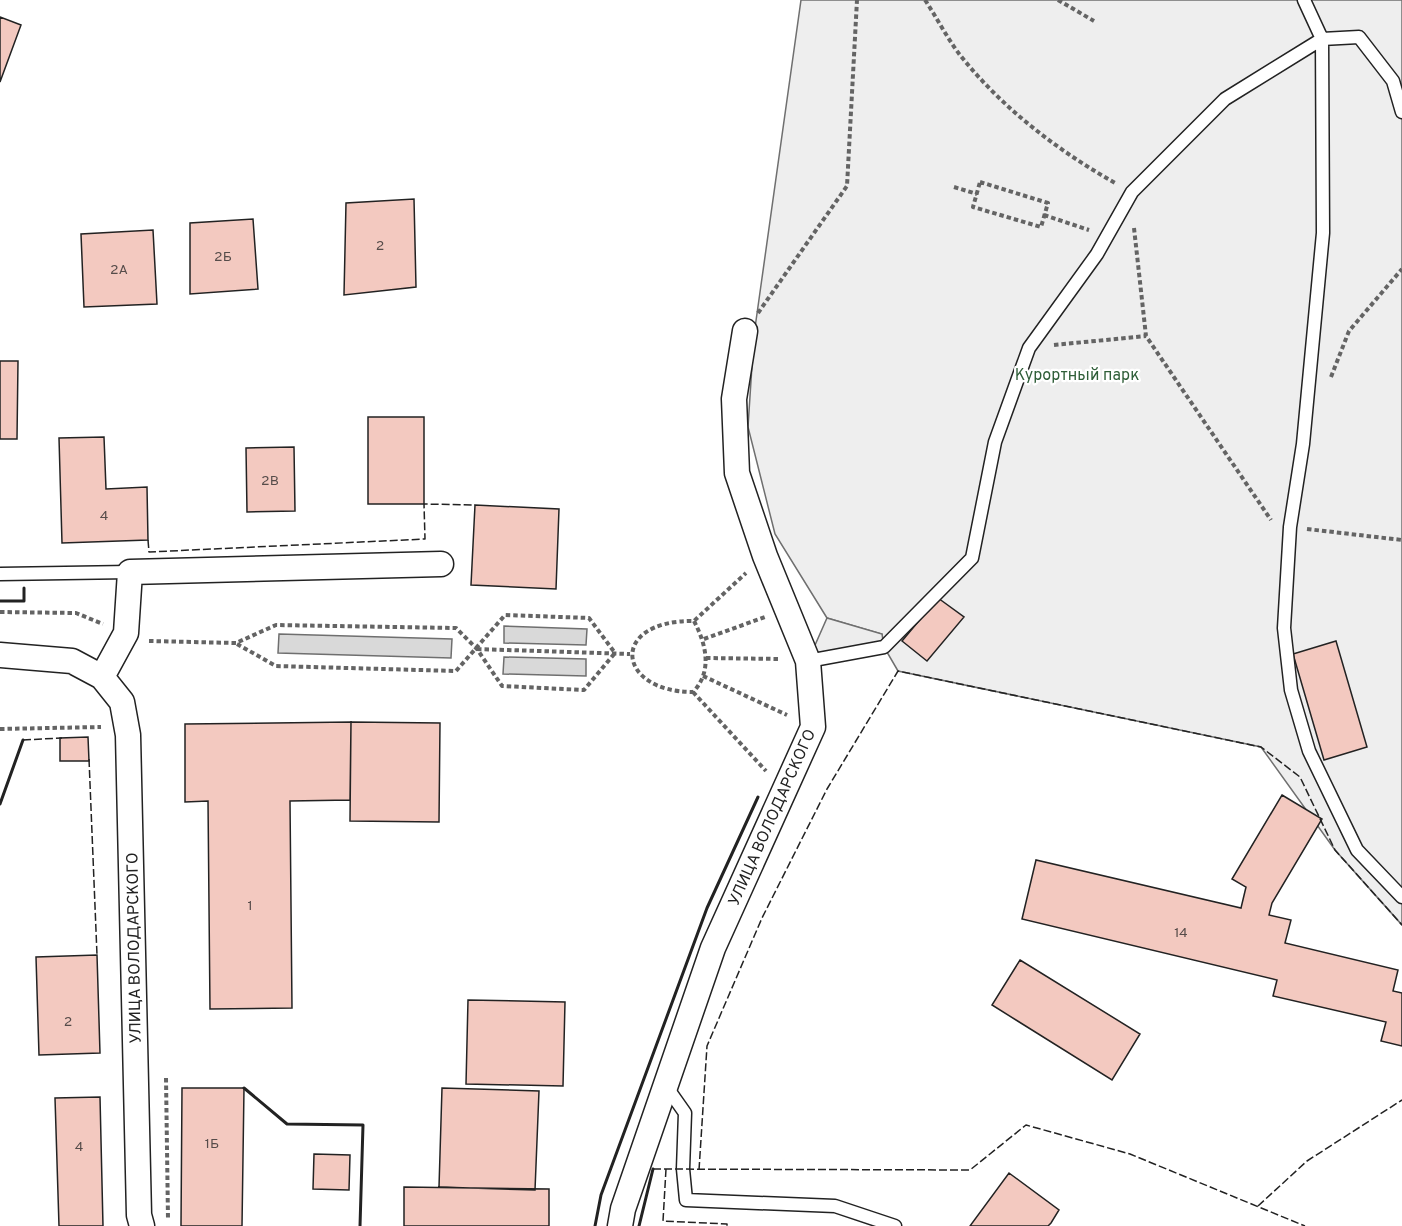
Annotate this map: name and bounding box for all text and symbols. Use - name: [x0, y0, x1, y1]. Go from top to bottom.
- house number: 2: [376, 238, 384, 255]
- house number: 2Б: [214, 249, 232, 266]
- house number: 2А: [110, 262, 128, 279]
- park label: Курортный парк: [1015, 366, 1139, 386]
- house number: 2В: [261, 473, 279, 490]
- house number: 4: [100, 508, 108, 525]
- street label: УЛИЦА ВОЛОДАРСКОГО: [725, 726, 821, 909]
- street label: УЛИЦА ВОЛОДАРСКОГО: [123, 852, 147, 1044]
- house number: 1: [247, 898, 253, 915]
- house number: 14: [1174, 925, 1188, 942]
- house number: 2: [64, 1014, 72, 1031]
- house number: 1Б: [205, 1136, 219, 1153]
- house number: 4: [75, 1139, 83, 1156]

